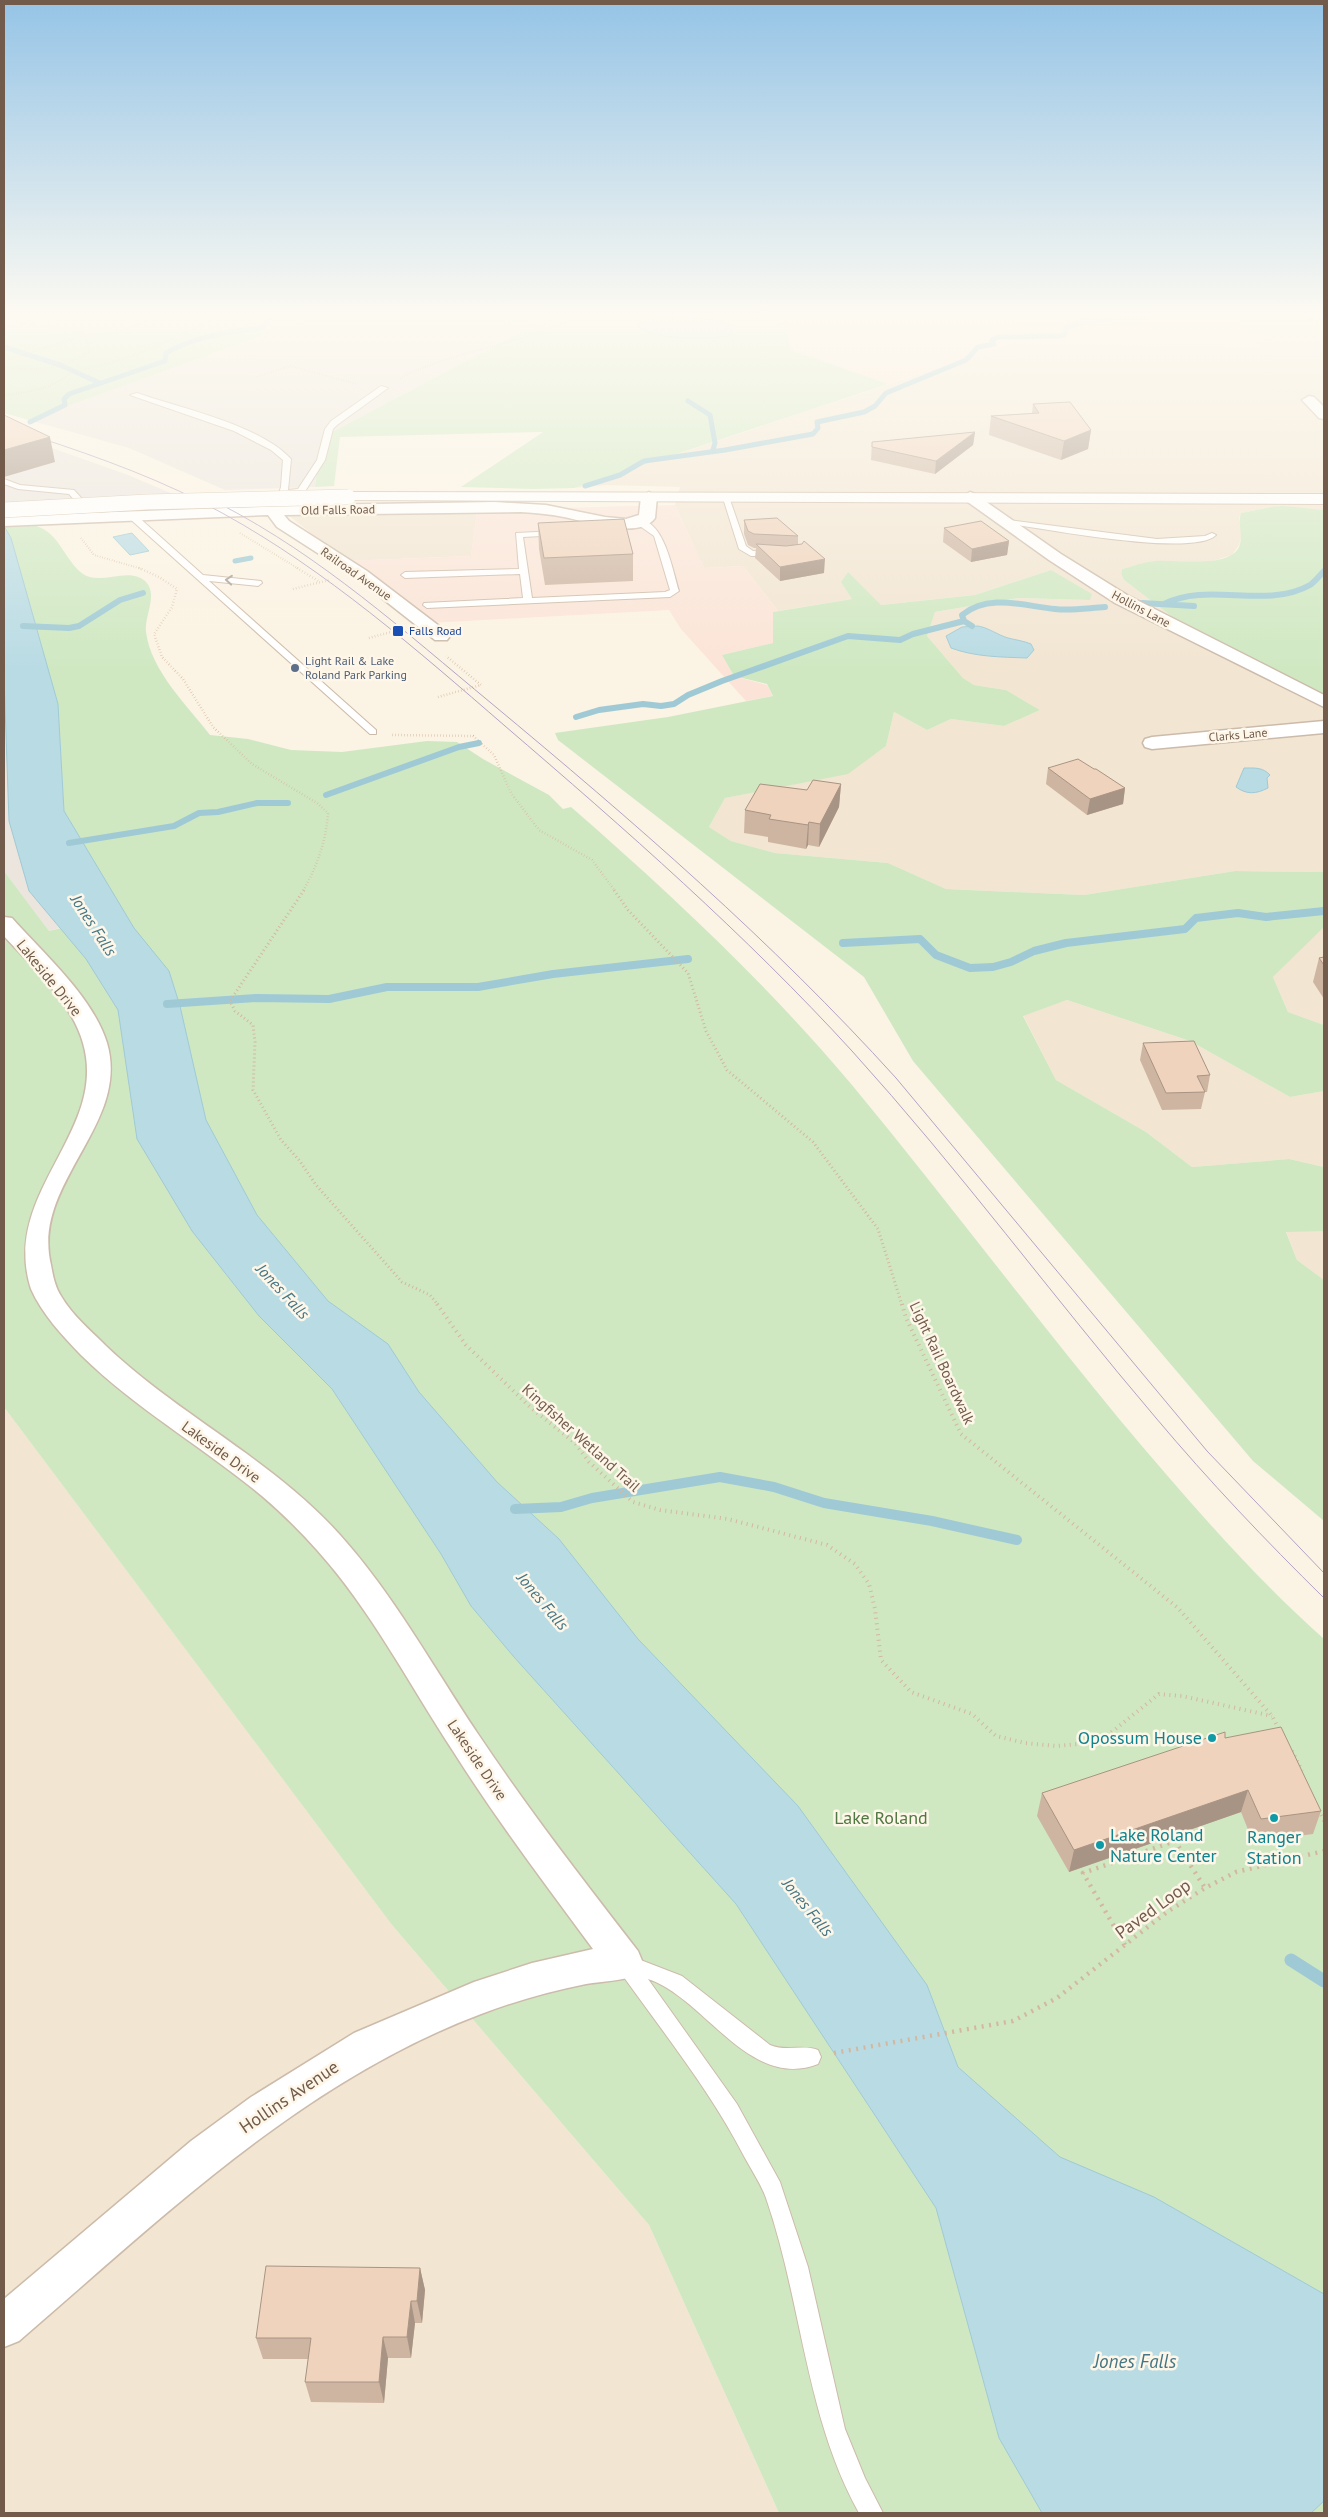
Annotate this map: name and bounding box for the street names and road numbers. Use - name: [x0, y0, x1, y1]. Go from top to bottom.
- street label: Old Falls Road: [301, 501, 375, 518]
- street label: Railroad Avenue: [318, 544, 395, 604]
- street label: Hollins Lane: [1109, 587, 1173, 630]
- street label: Clarks Lane: [1208, 724, 1268, 745]
- street label: Lakeside Drive: [13, 936, 86, 1020]
- street label: Light Rail Boardwalk: [906, 1298, 980, 1428]
- street label: Kingfisher Wetland Trail: [518, 1380, 645, 1496]
- street label: Lakeside Drive: [178, 1417, 265, 1487]
- street label: Lakeside Drive: [443, 1716, 511, 1804]
- street label: Paved Loop: [1110, 1874, 1195, 1944]
- street label: Hollins Avenue: [235, 2055, 343, 2138]

